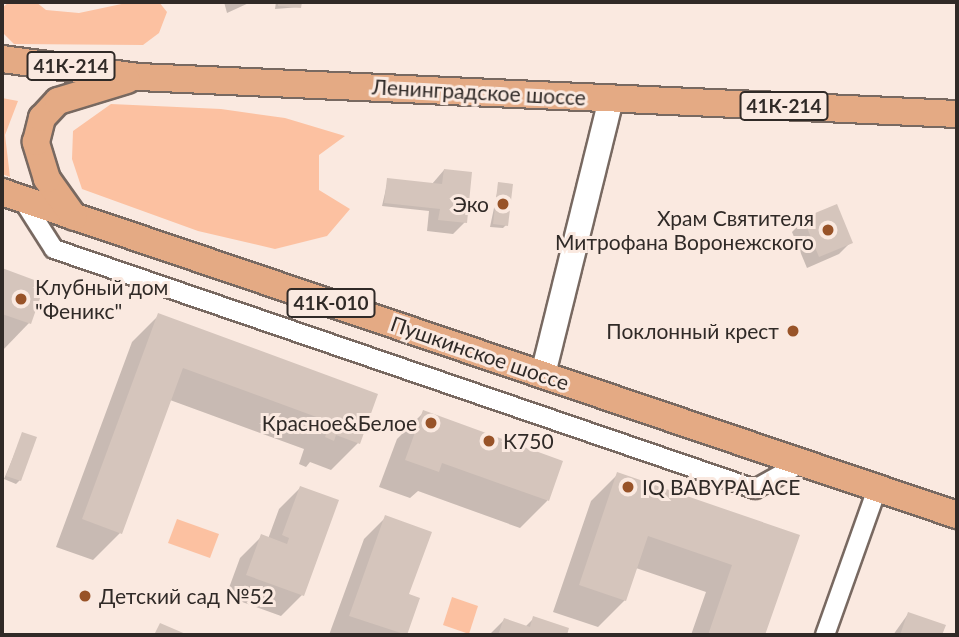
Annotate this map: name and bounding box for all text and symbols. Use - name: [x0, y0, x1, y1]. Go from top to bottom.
- road number: 41К-214: [25, 50, 116, 82]
- street label: Ленинградское шоссе: [371, 74, 587, 110]
- road number: 41К-214: [738, 90, 830, 122]
- place label: Эко: [453, 191, 489, 217]
- marker: Эко: [495, 196, 511, 212]
- place label: Храм Святителя Митрофана Воронежского: [555, 205, 814, 255]
- marker: Храм Святителя Митрофана Воронежского: [820, 222, 836, 238]
- place label: Клубный дом "Феникс": [35, 274, 168, 324]
- road number: 41К-010: [286, 288, 376, 318]
- marker: Клубный дом "Феникс": [13, 291, 29, 307]
- street label: Пушкинское шоссе: [388, 311, 572, 395]
- place label: Поклонный крест: [606, 318, 779, 344]
- marker: Поклонный крест: [785, 323, 801, 339]
- place label: Красное&Белое: [262, 410, 417, 436]
- marker: Красное&Белое: [423, 415, 439, 431]
- place label: К750: [503, 428, 554, 454]
- marker: К750: [481, 433, 497, 449]
- place label: IQ BABYPALACE: [642, 474, 800, 500]
- marker: IQ BABYPALACE: [620, 479, 636, 495]
- place label: Детский сад №52: [99, 583, 274, 609]
- marker: Детский сад №52: [77, 588, 93, 604]

